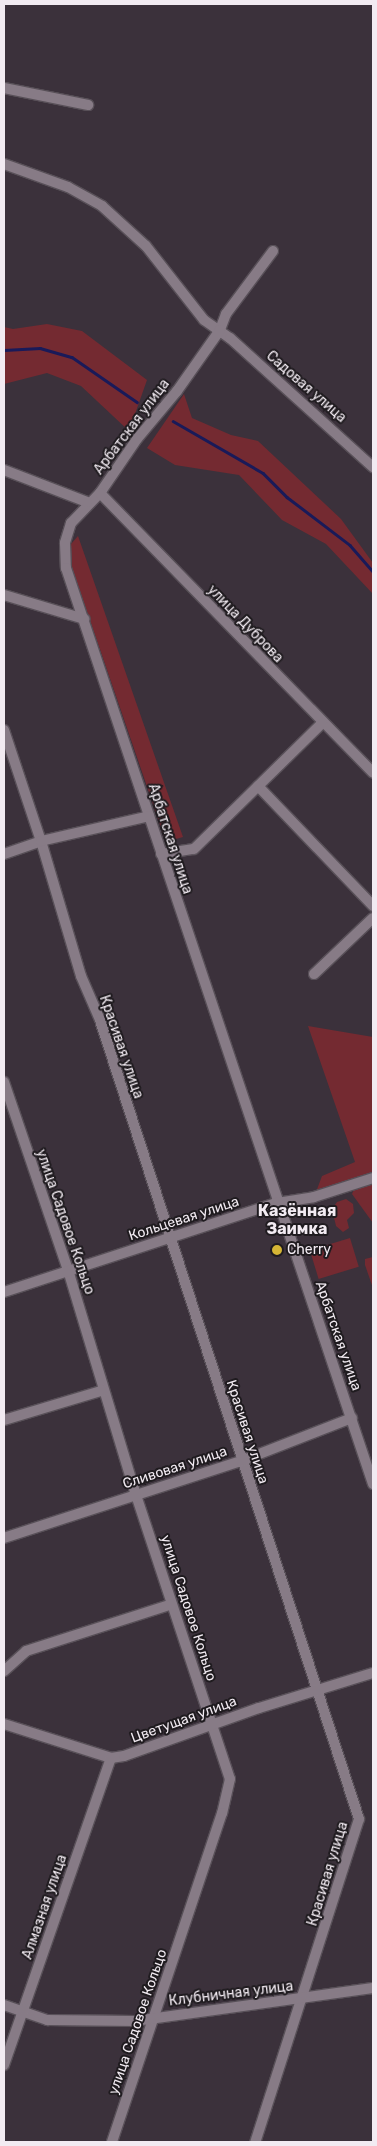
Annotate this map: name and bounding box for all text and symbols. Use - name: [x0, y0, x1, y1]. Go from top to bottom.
- street label: Садовая улица: [263, 348, 349, 426]
- street label: Арбатская улица: [91, 376, 173, 478]
- street label: улица Дуброва: [204, 582, 286, 666]
- street label: Арбатская улица: [144, 782, 196, 896]
- street label: Красивая улица: [95, 993, 147, 1101]
- street label: улица Садовое Кольцо: [32, 1147, 98, 1297]
- street label: Кольцевая улица: [127, 1193, 241, 1245]
- district label: Казённая Заимка: [258, 1201, 336, 1239]
- place label: Cherry: [287, 1242, 331, 1258]
- marker: Cherry: [271, 1244, 283, 1256]
- street label: Арбатская улица: [311, 1279, 365, 1393]
- street label: Красивая улица: [222, 1378, 272, 1486]
- street label: Сливовая улица: [121, 1443, 229, 1493]
- street label: улица Садовое Кольцо: [156, 1533, 220, 1683]
- street label: Цветущая улица: [129, 1693, 239, 1747]
- street label: Красивая улица: [304, 1820, 352, 1928]
- street label: Алмазная улица: [19, 1852, 71, 1962]
- street label: улица Садовое Кольцо: [105, 1947, 171, 2097]
- street label: Клубничная улица: [168, 1978, 294, 2010]

